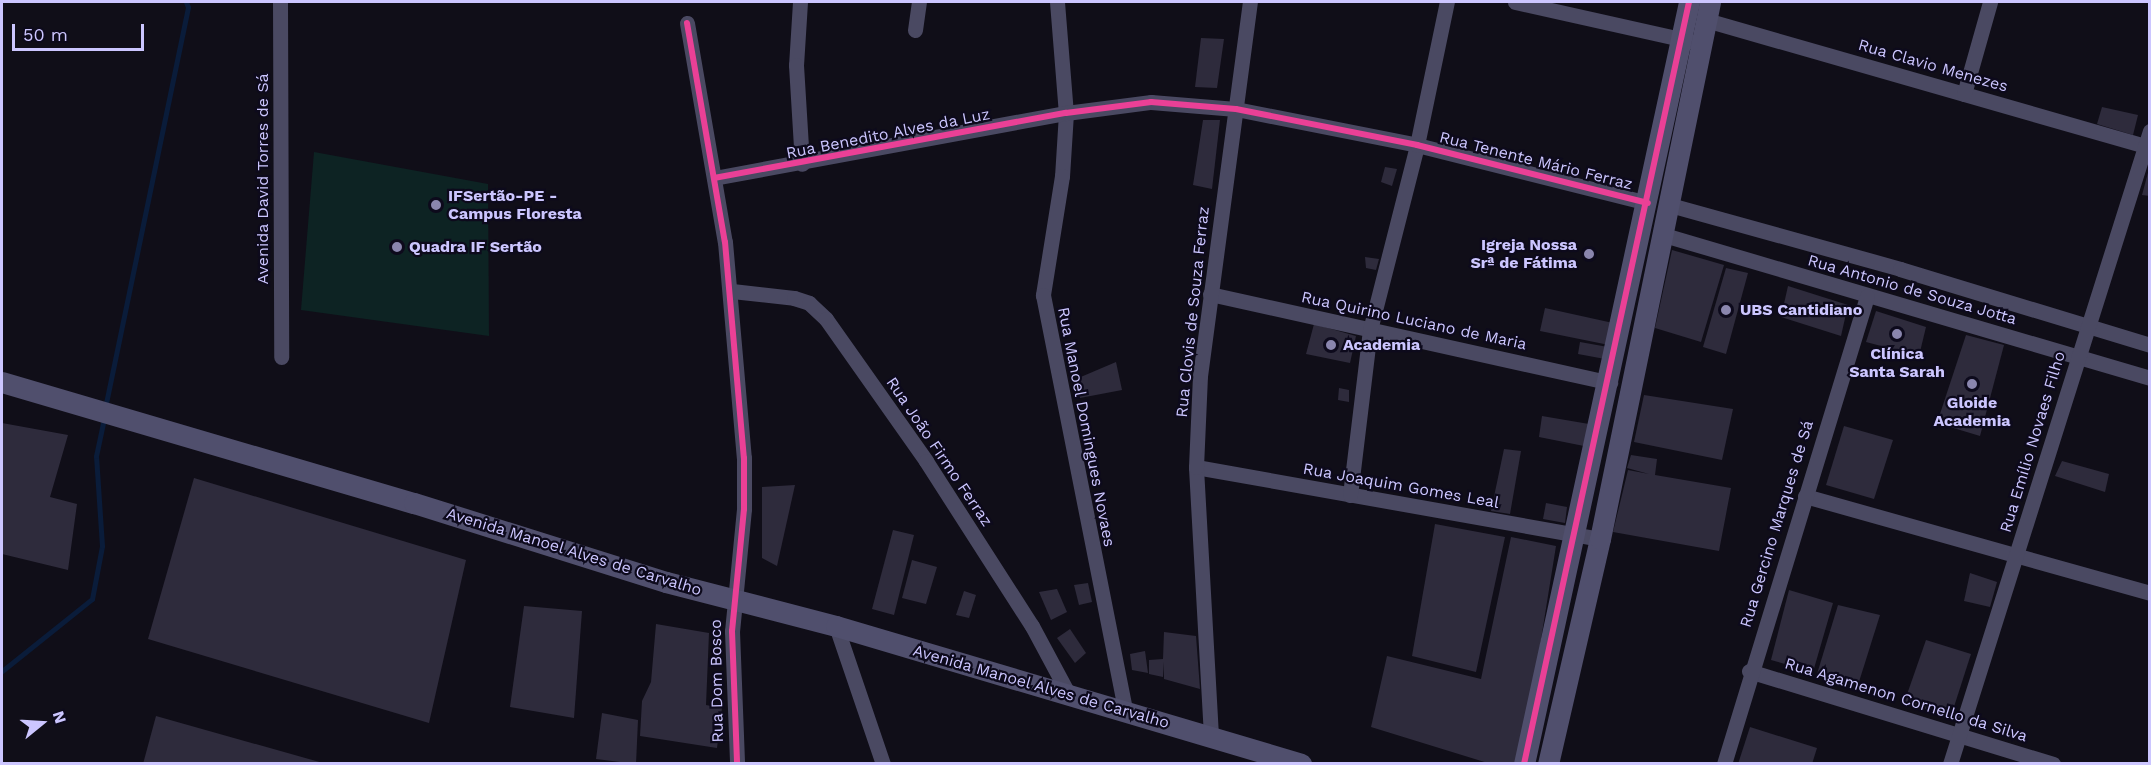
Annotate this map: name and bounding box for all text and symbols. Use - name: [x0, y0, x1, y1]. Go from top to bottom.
- scale bar: [15, 12, 147, 50]
- text: 50 m: [23, 24, 68, 45]
- street label: Rua Clavio Menezes: [1856, 35, 2010, 97]
- street label: Avenida David Torres de Sá: [253, 73, 273, 285]
- street label: Rua Benedito Alves da Luz: [784, 105, 992, 163]
- street label: Rua Tenente Mário Ferraz: [1437, 128, 1635, 194]
- place label: IFSertão-PE - Campus Floresta: [448, 186, 582, 224]
- marker: IFSertão-PE - Campus Floresta: [429, 198, 443, 212]
- street label: Rua Clovis de Souza Ferraz: [1172, 205, 1214, 419]
- place label: Igreja Nossa Srª de Fátima: [1470, 235, 1577, 273]
- place label: Quadra IF Sertão: [409, 237, 542, 257]
- marker: Quadra IF Sertão: [390, 240, 404, 254]
- marker: Igreja Nossa Srª de Fátima: [1582, 247, 1596, 261]
- street label: Rua Antonio de Souza Jotta: [1805, 251, 2019, 329]
- street label: Rua Quirino Luciano de Maria: [1299, 288, 1529, 354]
- place label: UBS Cantidiano: [1740, 300, 1862, 320]
- marker: UBS Cantidiano: [1717, 301, 1735, 319]
- street label: Rua Manoel Domingues Novaes: [1053, 305, 1119, 549]
- marker: Clínica Santa Sarah: [1888, 325, 1906, 343]
- place label: Academia: [1343, 335, 1420, 355]
- marker: Academia: [1324, 338, 1338, 352]
- place label: Clínica Santa Sarah: [1849, 344, 1945, 382]
- street label: Rua Emílio Novaes Filho: [1996, 349, 2070, 535]
- street label: Rua João Firmo Ferraz: [882, 373, 996, 531]
- marker: Gloide Academia: [1965, 377, 1979, 391]
- place label: Gloide Academia: [1933, 393, 2011, 431]
- street label: Rua Gercino Marques de Sá: [1736, 418, 1818, 630]
- street label: Rua Joaquim Gomes Leal: [1301, 459, 1501, 513]
- street label: Avenida Manoel Alves de Carvalho: [443, 504, 705, 600]
- street label: Rua Dom Bosco: [706, 619, 728, 743]
- street label: Avenida Manoel Alves de Carvalho: [910, 641, 1172, 733]
- street label: Rua Agamenon Cornello da Silva: [1782, 654, 2030, 746]
- north arrow: [12, 693, 72, 753]
- text: N: [49, 709, 70, 726]

